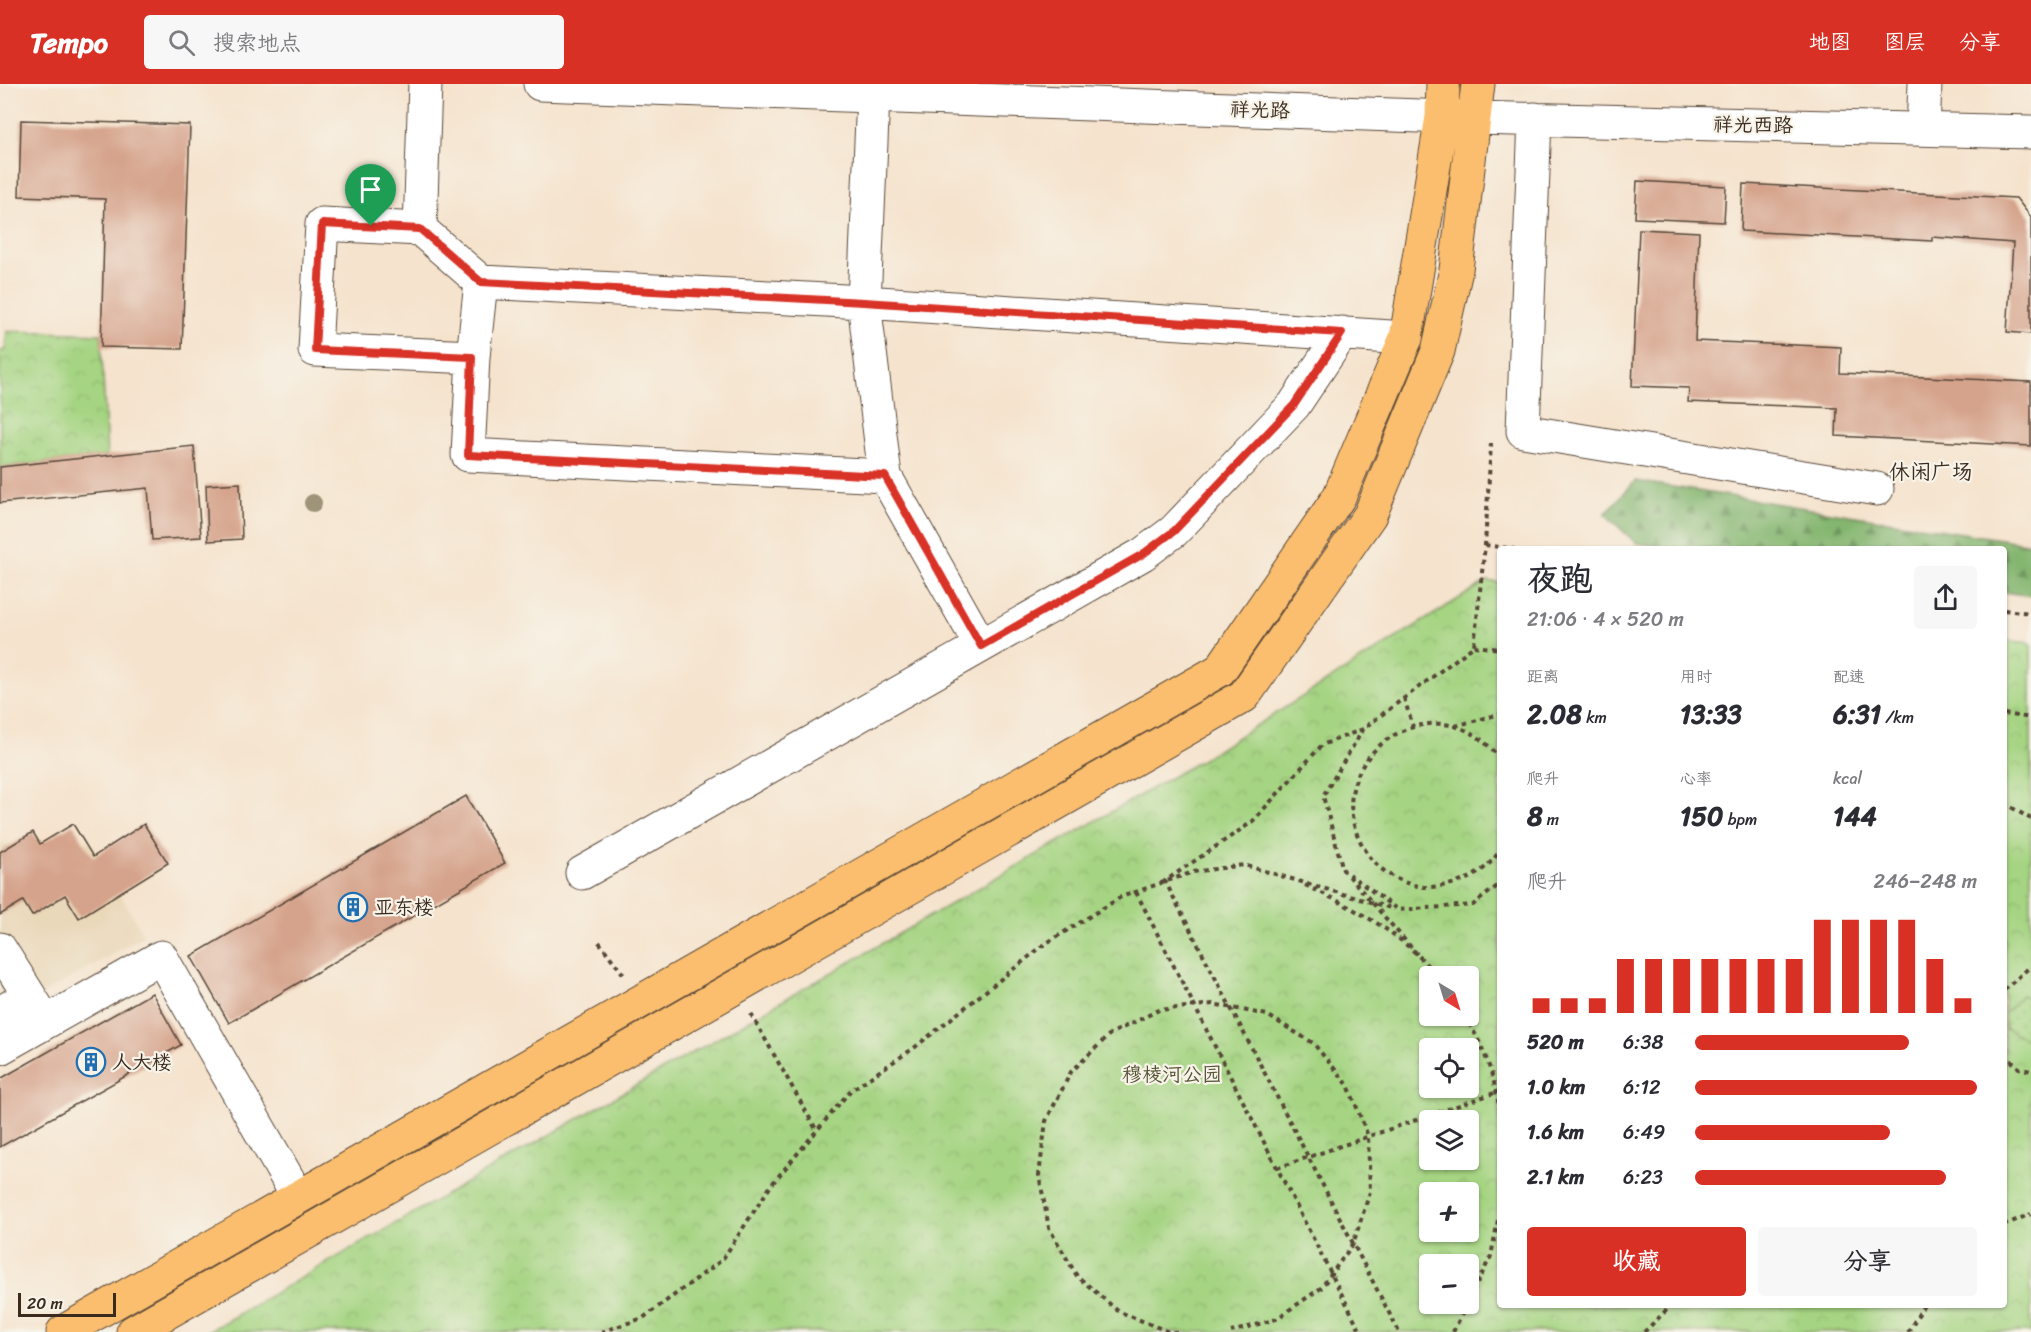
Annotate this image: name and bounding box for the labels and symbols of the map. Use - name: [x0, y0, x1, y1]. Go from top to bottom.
- street label: 祥光路: [1229, 91, 1292, 129]
- street label: 祥光西路: [1713, 107, 1794, 143]
- pin: [345, 164, 396, 226]
- district label: 休闲广场: [1889, 453, 1973, 491]
- place label: 亚东楼: [374, 890, 434, 925]
- building icon: 亚东楼: [337, 891, 369, 923]
- north arrow: [1419, 966, 1479, 1026]
- place label: 人大楼: [112, 1045, 172, 1080]
- building icon: 人大楼: [75, 1046, 107, 1078]
- park label: 穆棱河公园: [1122, 1057, 1222, 1092]
- scale bar: [18, 1290, 116, 1318]

